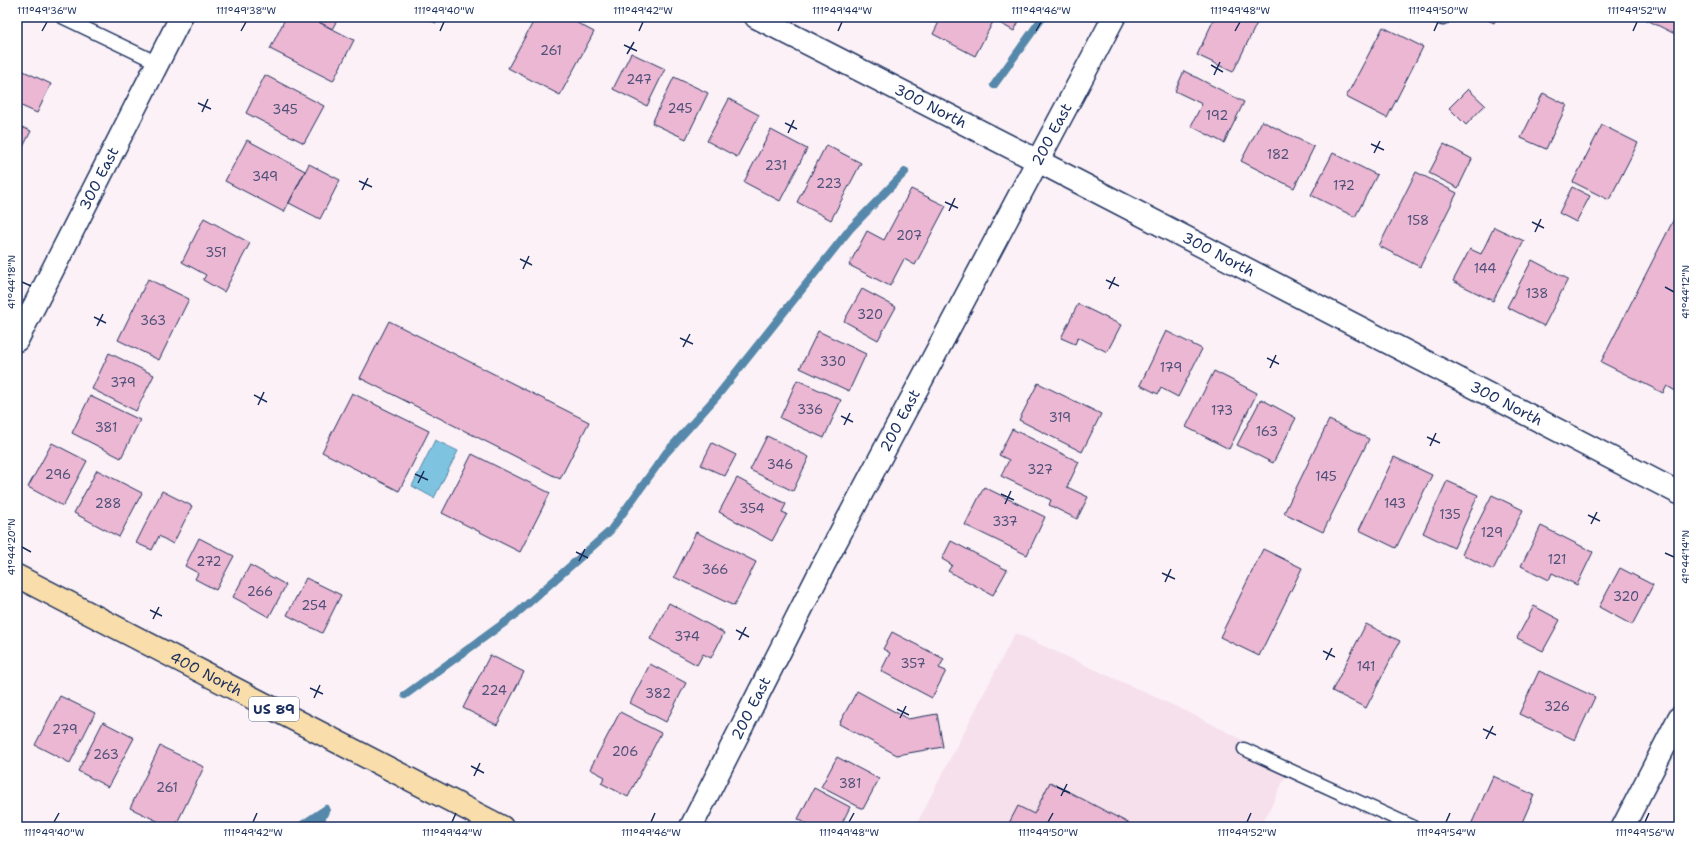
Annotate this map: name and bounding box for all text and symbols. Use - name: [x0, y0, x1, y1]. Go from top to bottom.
- text: 111°49'36"W: [17, 4, 77, 17]
- text: 111°49'38"W: [216, 4, 277, 17]
- text: 111°49'40"W: [414, 4, 475, 17]
- text: 111°49'42"W: [613, 4, 673, 17]
- text: 111°49'44"W: [812, 4, 872, 17]
- text: 111°49'46"W: [1011, 4, 1071, 17]
- text: 111°49'48"W: [1210, 4, 1270, 17]
- text: 111°49'50"W: [1408, 4, 1468, 17]
- text: 111°49'52"W: [1607, 4, 1667, 17]
- house number: 261: [540, 42, 562, 59]
- house number: 247: [626, 71, 652, 88]
- street label: 300 North: [891, 79, 970, 133]
- house number: 245: [668, 100, 693, 117]
- street label: 200 East: [1027, 100, 1077, 169]
- house number: 345: [272, 101, 298, 118]
- house number: 192: [1206, 107, 1228, 124]
- street label: 300 East: [75, 144, 123, 214]
- house number: 182: [1267, 146, 1289, 163]
- house number: 231: [765, 157, 787, 174]
- house number: 349: [252, 168, 278, 185]
- house number: 223: [816, 175, 842, 192]
- house number: 172: [1333, 177, 1355, 194]
- house number: 158: [1407, 212, 1429, 229]
- house number: 207: [896, 227, 922, 244]
- street label: 300 North: [1179, 228, 1258, 282]
- house number: 351: [205, 244, 227, 261]
- text: 41°44'18"N: [5, 255, 18, 309]
- house number: 144: [1474, 260, 1496, 277]
- text: 41°44'12"N: [1679, 265, 1692, 319]
- house number: 138: [1526, 285, 1548, 302]
- house number: 320: [857, 306, 883, 323]
- house number: 363: [140, 312, 166, 329]
- house number: 330: [820, 353, 846, 370]
- house number: 179: [1160, 359, 1182, 376]
- house number: 379: [110, 374, 136, 391]
- street label: 300 North: [1467, 377, 1546, 431]
- street label: 200 East: [875, 386, 925, 455]
- house number: 336: [797, 401, 823, 418]
- house number: 173: [1211, 402, 1233, 419]
- house number: 319: [1049, 409, 1071, 426]
- house number: 381: [95, 419, 117, 436]
- house number: 163: [1256, 423, 1278, 440]
- house number: 346: [767, 456, 793, 473]
- house number: 327: [1027, 461, 1053, 478]
- house number: 296: [45, 466, 71, 483]
- house number: 145: [1315, 468, 1337, 485]
- house number: 288: [95, 495, 121, 512]
- house number: 143: [1384, 495, 1406, 512]
- house number: 354: [739, 500, 765, 517]
- house number: 135: [1439, 506, 1461, 523]
- house number: 337: [992, 513, 1018, 530]
- text: 41°44'20"N: [5, 518, 18, 576]
- house number: 129: [1481, 524, 1503, 541]
- text: 41°44'14"N: [1679, 530, 1692, 584]
- house number: 121: [1548, 551, 1566, 568]
- house number: 272: [196, 553, 222, 570]
- house number: 366: [702, 561, 728, 578]
- house number: 266: [247, 583, 273, 600]
- house number: 320: [1613, 588, 1639, 605]
- house number: 254: [301, 597, 327, 614]
- house number: 374: [674, 628, 700, 645]
- street label: 400 North: [166, 647, 246, 701]
- house number: 357: [900, 655, 926, 672]
- house number: 141: [1357, 658, 1375, 675]
- street label: 200 East: [727, 673, 775, 743]
- house number: 224: [481, 682, 507, 699]
- house number: 382: [645, 685, 671, 702]
- road number: US 89: [249, 697, 299, 721]
- house number: 326: [1544, 698, 1570, 715]
- house number: 279: [52, 721, 78, 738]
- house number: 206: [612, 743, 638, 760]
- house number: 263: [93, 746, 119, 763]
- house number: 381: [839, 775, 861, 792]
- house number: 261: [156, 779, 178, 796]
- text: 111°49'40"W: [24, 826, 85, 839]
- text: 111°49'42"W: [223, 826, 283, 839]
- text: 111°49'44"W: [422, 826, 482, 839]
- text: 111°49'46"W: [621, 826, 681, 839]
- text: 111°49'48"W: [819, 826, 879, 839]
- text: 111°49'50"W: [1018, 826, 1078, 839]
- text: 111°49'52"W: [1217, 826, 1277, 839]
- text: 111°49'54"W: [1416, 826, 1476, 839]
- text: 111°49'56"W: [1615, 826, 1675, 839]

